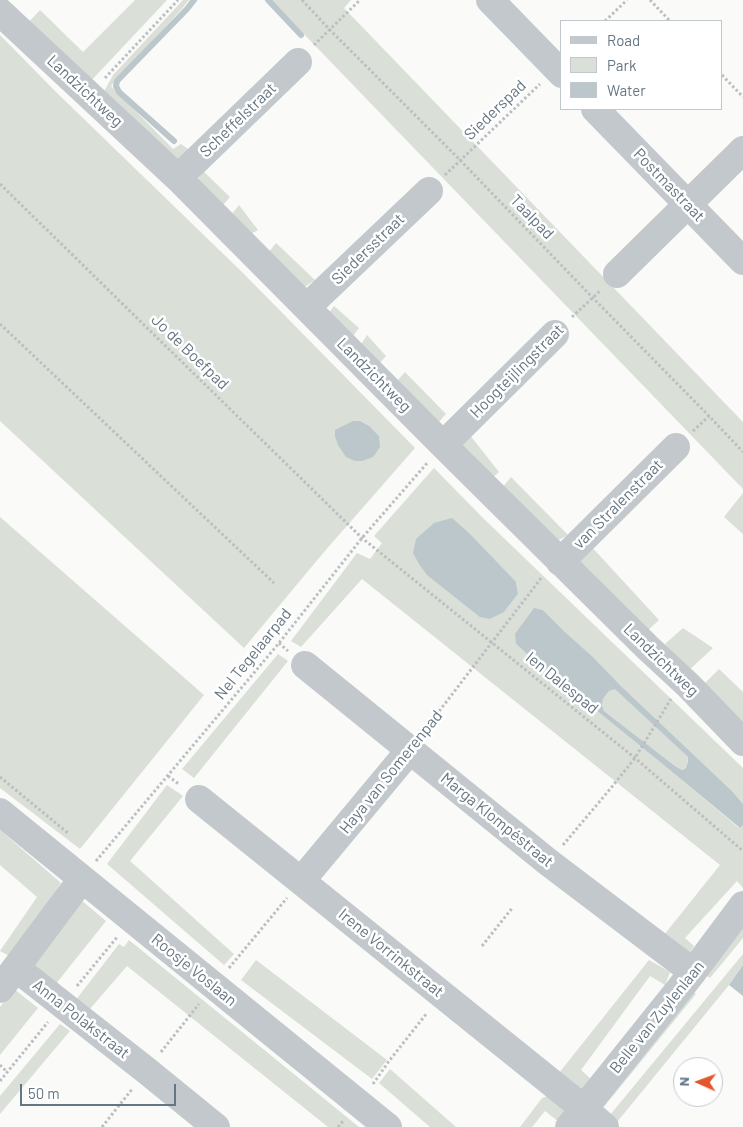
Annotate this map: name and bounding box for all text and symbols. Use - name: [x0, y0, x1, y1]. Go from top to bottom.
- legend: [560, 20, 723, 110]
- text: Road: [607, 31, 640, 49]
- street label: Landzichtweg: [43, 51, 127, 131]
- text: Park: [607, 56, 636, 74]
- street label: Siederspad: [460, 76, 530, 144]
- street label: Scheffelstraat: [196, 79, 280, 161]
- text: Water: [607, 81, 646, 99]
- street label: Postmastraat: [629, 144, 709, 226]
- street label: Taalpad: [506, 191, 558, 243]
- street label: Siedersstraat: [328, 209, 408, 289]
- street label: Jo de Boefpad: [147, 310, 233, 394]
- street label: Hoogteijlingstraat: [466, 320, 568, 422]
- street label: Landzichtweg: [333, 334, 415, 416]
- street label: van Stralenstraat: [569, 455, 667, 553]
- street label: Nel Tegelaarpad: [210, 605, 296, 703]
- street label: Landzichtweg: [620, 619, 702, 701]
- street label: Ien Dalespad: [522, 648, 602, 718]
- street label: Haya van Somerenpad: [335, 707, 447, 837]
- street label: Marga Klompéstraat: [437, 769, 557, 871]
- street label: Irene Vorrinkstraat: [335, 905, 447, 1001]
- street label: Roosje Voslaan: [147, 930, 241, 1010]
- street label: Belle van Zuylenlaan: [606, 957, 708, 1077]
- street label: Anna Polakstraat: [29, 975, 133, 1063]
- north arrow: [673, 1057, 723, 1107]
- scale bar: [22, 1074, 179, 1106]
- text: N: [675, 1077, 692, 1086]
- text: 50 m: [28, 1084, 60, 1102]

